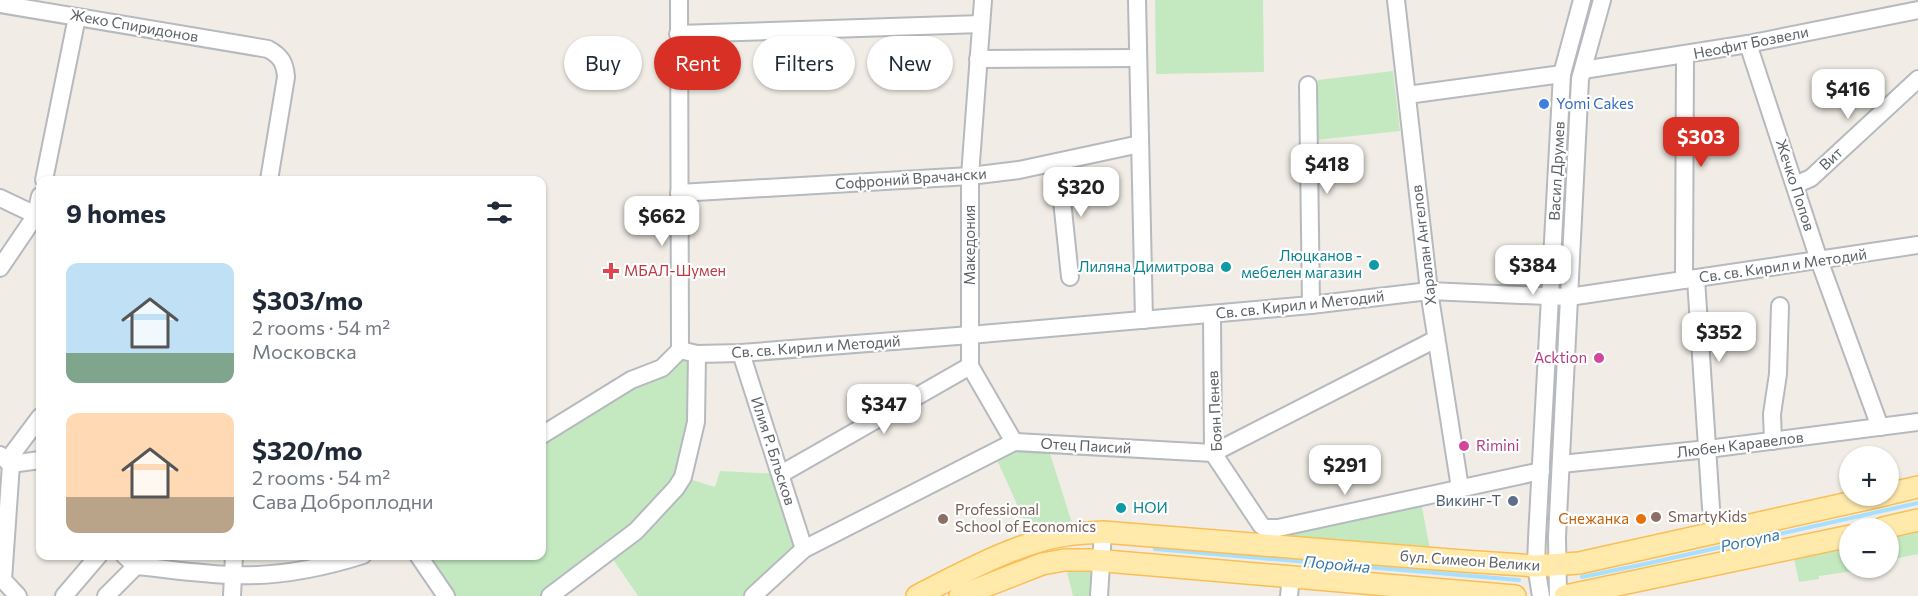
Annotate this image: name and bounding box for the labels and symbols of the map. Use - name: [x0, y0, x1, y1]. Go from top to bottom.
- street label: Жеко Спиридонов: [68, 5, 200, 45]
- street label: Неофит Бозвели: [1692, 22, 1810, 62]
- pin: $416: [1812, 69, 1884, 120]
- place label: Yomi Cakes: [1556, 94, 1634, 112]
- marker: Yomi Cakes: [1537, 97, 1551, 111]
- pin: $303: [1665, 117, 1737, 168]
- street label: Васил Друмев: [1544, 121, 1568, 221]
- street label: Жечко Попов: [1773, 136, 1819, 233]
- street label: Вит: [1815, 143, 1846, 173]
- pin: $418: [1291, 144, 1363, 195]
- street label: Софроний Врачански: [834, 164, 987, 192]
- pin: $320: [1045, 167, 1117, 218]
- street label: Харалан Ангелов: [1407, 184, 1439, 306]
- pin: $662: [626, 196, 698, 247]
- street label: Македония: [960, 205, 978, 285]
- street label: Св. св. Кирил и Методий: [1698, 244, 1868, 286]
- pin: $384: [1497, 245, 1569, 296]
- place label: Люцканов - мебелен магазин: [1241, 246, 1362, 281]
- place label: Лиляна Димитрова: [1078, 257, 1214, 275]
- marker: Люцканов - мебелен магазин: [1367, 258, 1381, 272]
- marker: Лиляна Димитрова: [1219, 260, 1233, 274]
- place label: МБАЛ-Шумен: [624, 261, 726, 279]
- marker: МБАЛ-Шумен: [602, 262, 620, 280]
- street label: Св. св. Кирил и Методий: [1215, 286, 1385, 322]
- pin: $352: [1683, 312, 1755, 363]
- street label: Св. св. Кирил и Методий: [731, 331, 901, 361]
- place label: Acktion: [1534, 348, 1587, 366]
- marker: Acktion: [1592, 351, 1606, 365]
- street label: Боян Пенев: [1203, 370, 1225, 452]
- pin: $347: [848, 384, 920, 435]
- street label: Илия Р. Блъсков: [748, 394, 800, 507]
- street label: Любен Каравелов: [1675, 427, 1804, 461]
- street label: Отец Паисий: [1040, 434, 1132, 456]
- place label: Rimini: [1476, 436, 1519, 454]
- marker: Rimini: [1457, 439, 1471, 453]
- pin: $291: [1309, 445, 1381, 496]
- place label: Викинг-Т: [1436, 491, 1501, 509]
- marker: Викинг-Т: [1506, 494, 1520, 508]
- place label: НОИ: [1133, 498, 1168, 516]
- place label: Professional School of Economics: [955, 500, 1096, 535]
- marker: НОИ: [1114, 501, 1128, 515]
- place label: SmartyKids: [1668, 507, 1747, 525]
- place label: Снежанка: [1558, 509, 1629, 527]
- marker: SmartyKids: [1649, 510, 1663, 524]
- marker: Professional School of Economics: [936, 512, 950, 526]
- marker: Снежанка: [1634, 512, 1648, 526]
- water label: Poroyna: [1718, 524, 1781, 555]
- street label: бул. Симеон Велики: [1399, 546, 1541, 574]
- water label: Поройна: [1303, 551, 1371, 576]

